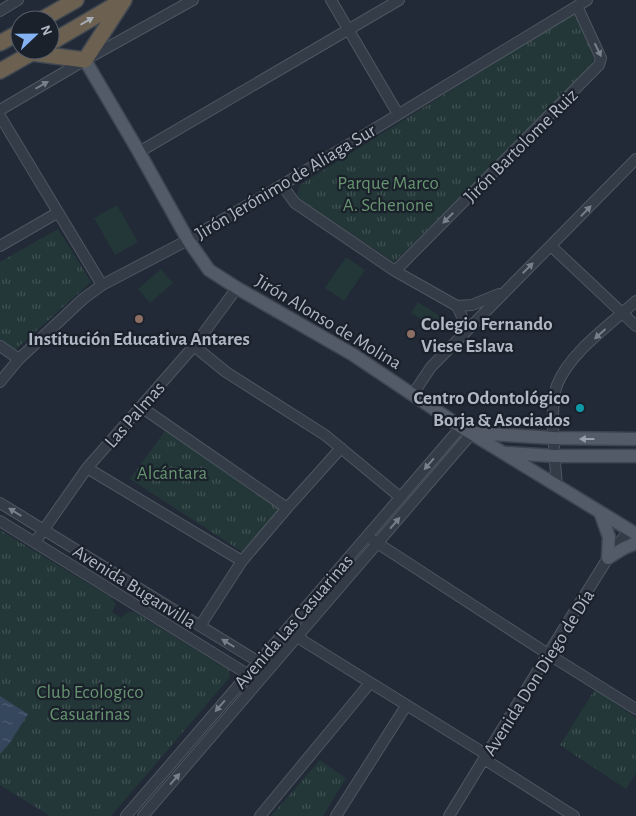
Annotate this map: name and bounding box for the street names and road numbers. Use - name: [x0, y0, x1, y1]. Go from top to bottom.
- street label: Jirón Bartolome Ruiz: [461, 86, 582, 207]
- street label: Jirón Jerónimo de Aliaga Sur: [192, 121, 379, 244]
- street label: Jirón Alonso de Molina: [252, 271, 405, 373]
- street label: Las Palmas: [101, 378, 169, 452]
- street label: Avenida Buganvilla: [69, 542, 199, 633]
- street label: Avenida Las Casuarinas: [231, 551, 357, 693]
- street label: Avenida Don Diego de Día: [480, 586, 598, 759]

